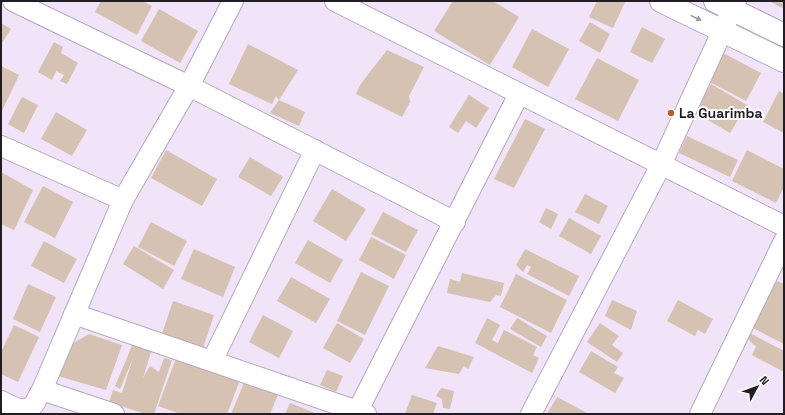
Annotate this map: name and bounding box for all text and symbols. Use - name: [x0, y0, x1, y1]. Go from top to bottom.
- one-way arrow: [691, 15, 702, 21]
- place label: La Guarimba: [679, 104, 762, 122]
- marker: La Guarimba: [666, 108, 676, 118]
- north arrow: [737, 367, 777, 407]
- text: N: [757, 373, 772, 388]

